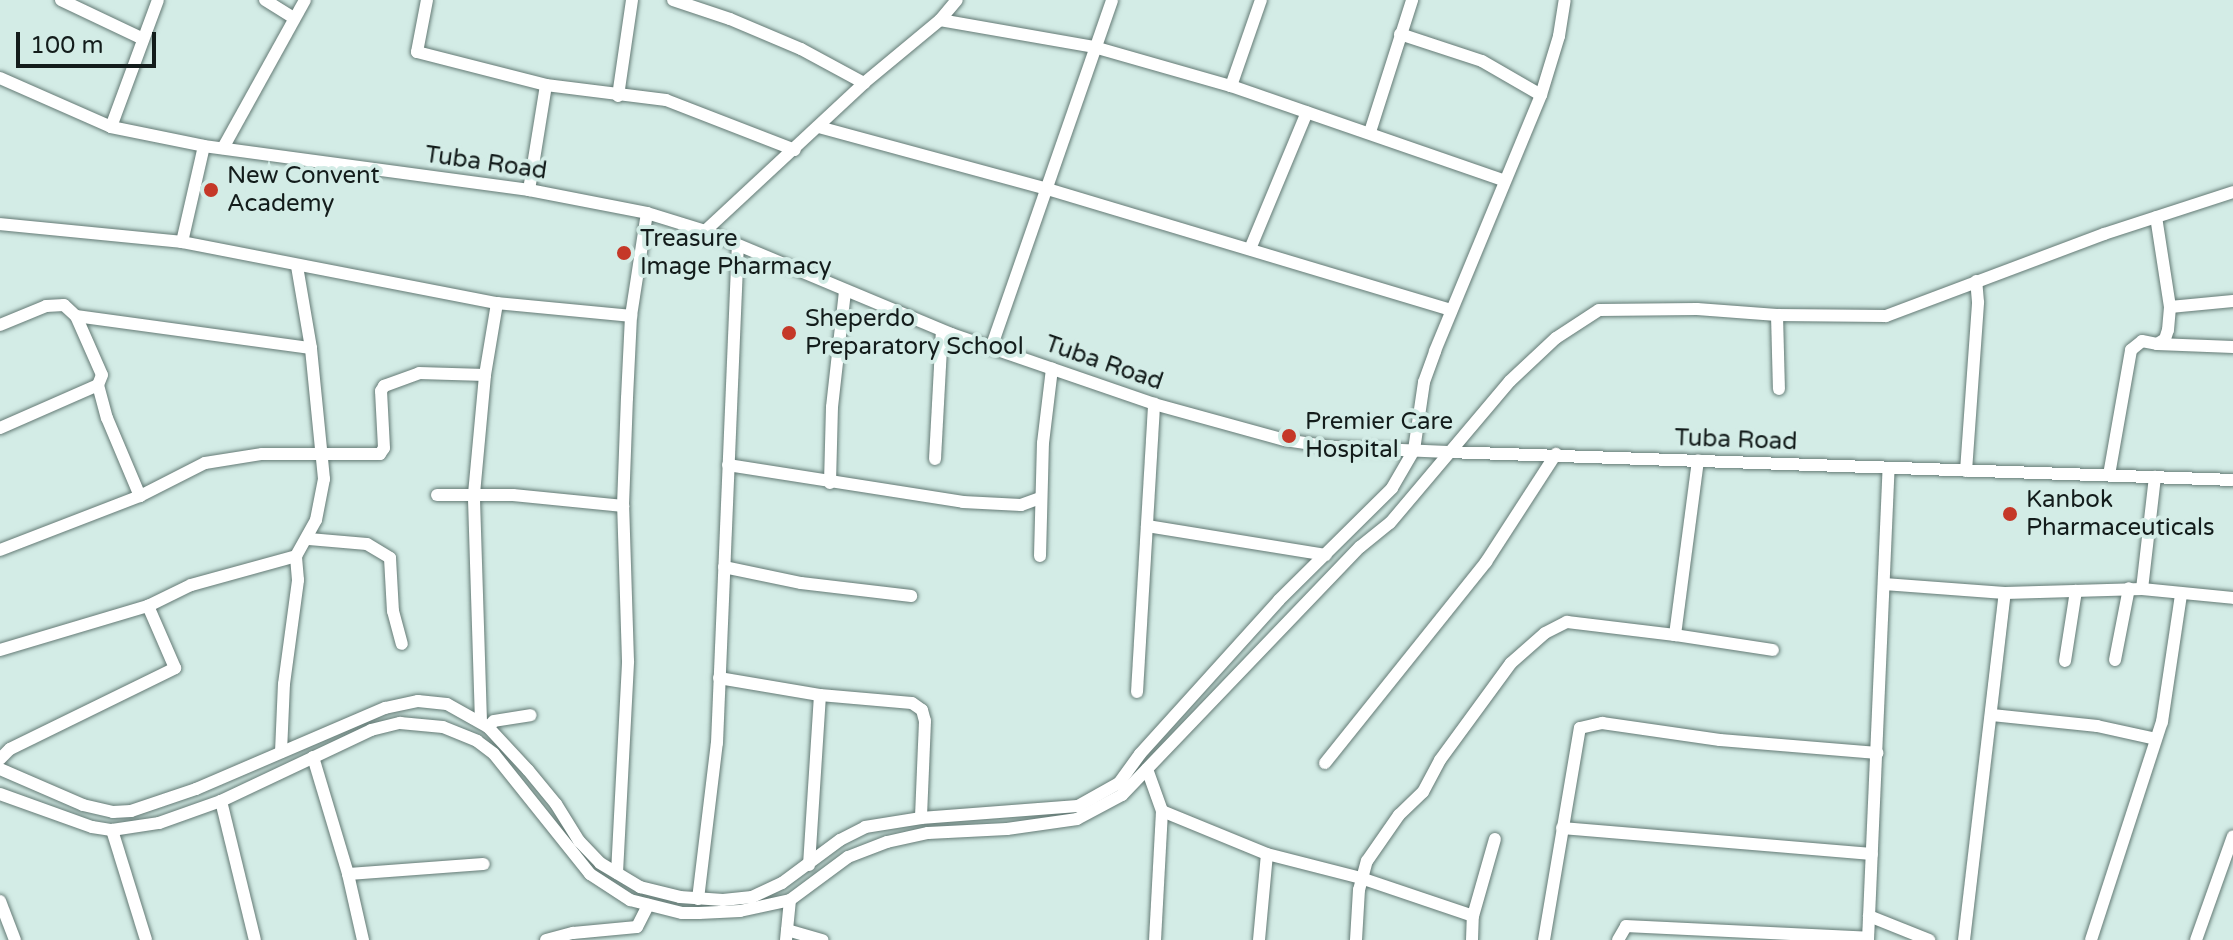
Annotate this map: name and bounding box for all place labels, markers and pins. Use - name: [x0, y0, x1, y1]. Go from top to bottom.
- place label: New Convent Academy: [227, 162, 380, 218]
- marker: New Convent Academy: [202, 181, 220, 199]
- place label: Treasure Image Pharmacy: [640, 225, 832, 281]
- marker: Treasure Image Pharmacy: [615, 244, 633, 262]
- place label: Sheperdo Preparatory School: [805, 305, 1024, 361]
- marker: Sheperdo Preparatory School: [780, 324, 798, 342]
- place label: Premier Care Hospital: [1305, 408, 1453, 464]
- marker: Premier Care Hospital: [1280, 427, 1298, 445]
- place label: Kanbok Pharmaceuticals: [2026, 486, 2215, 542]
- marker: Kanbok Pharmaceuticals: [2001, 505, 2019, 523]

